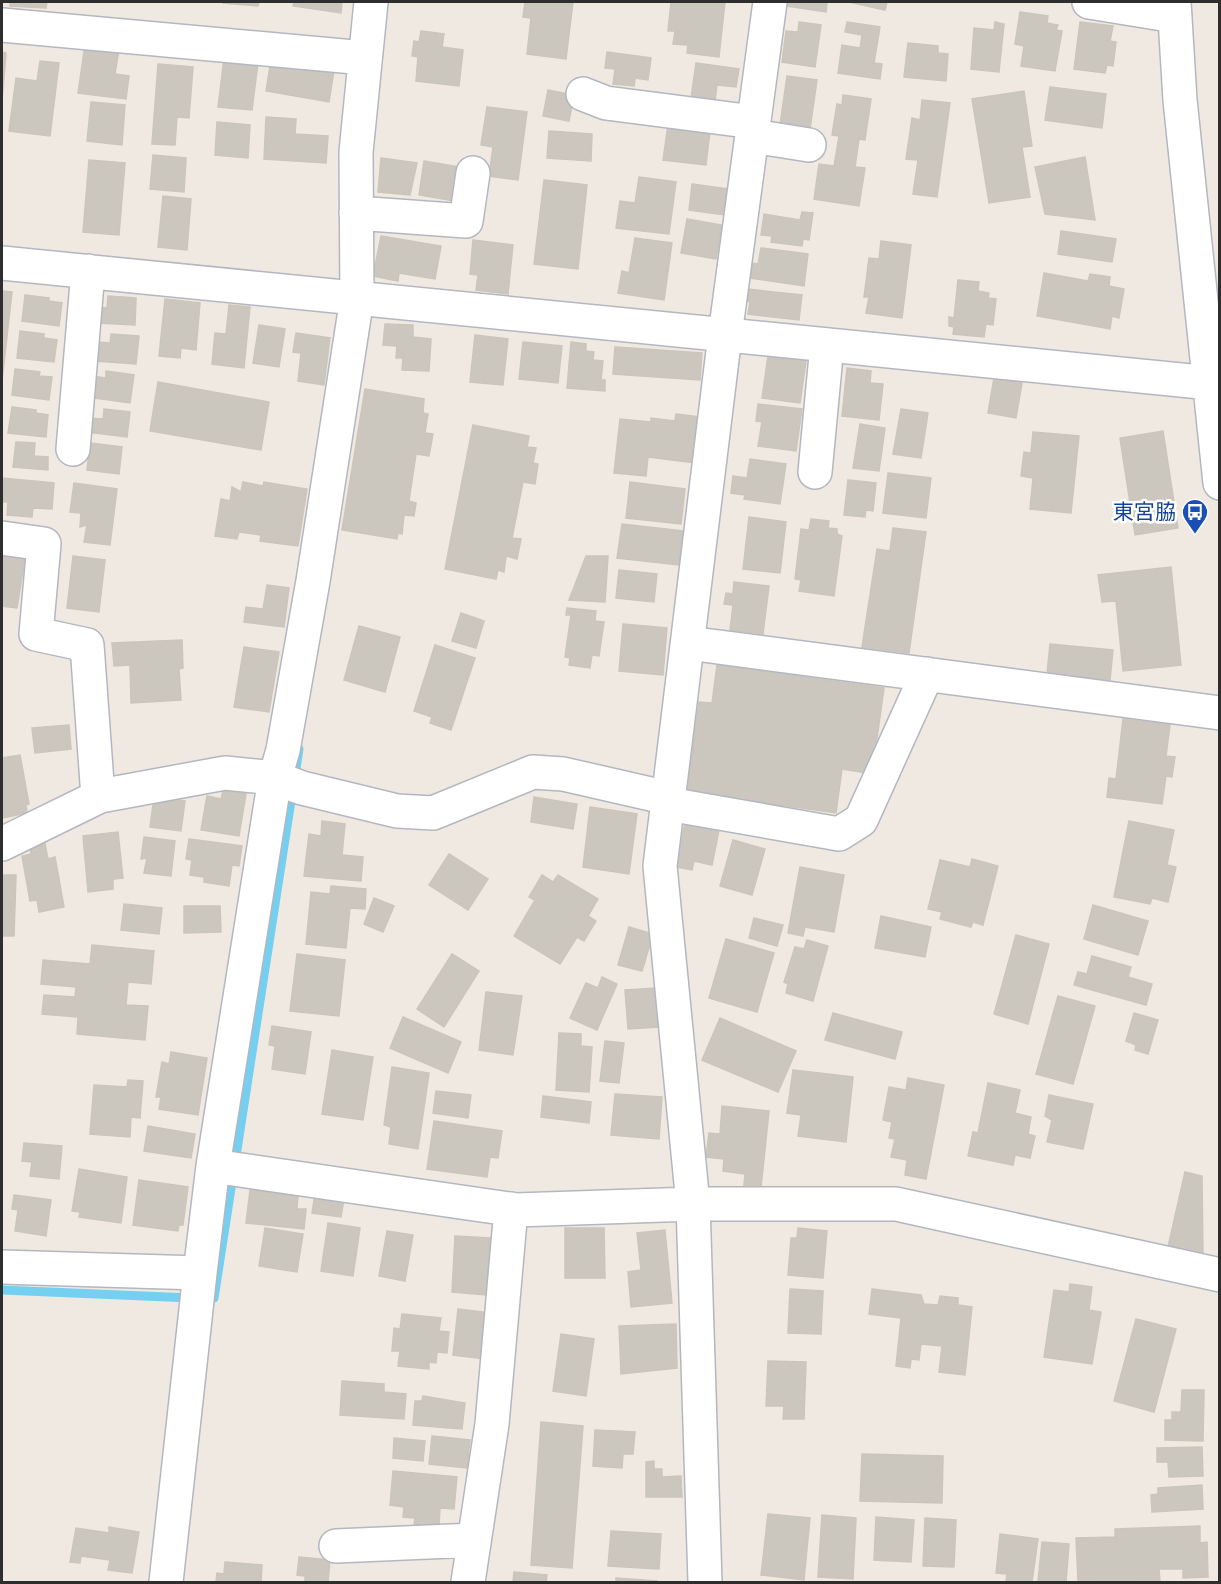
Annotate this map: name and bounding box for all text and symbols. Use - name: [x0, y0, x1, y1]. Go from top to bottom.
- bus stop icon: 東宮脇: [1180, 497, 1210, 535]
- place label: 東宮脇: [1113, 499, 1176, 524]

